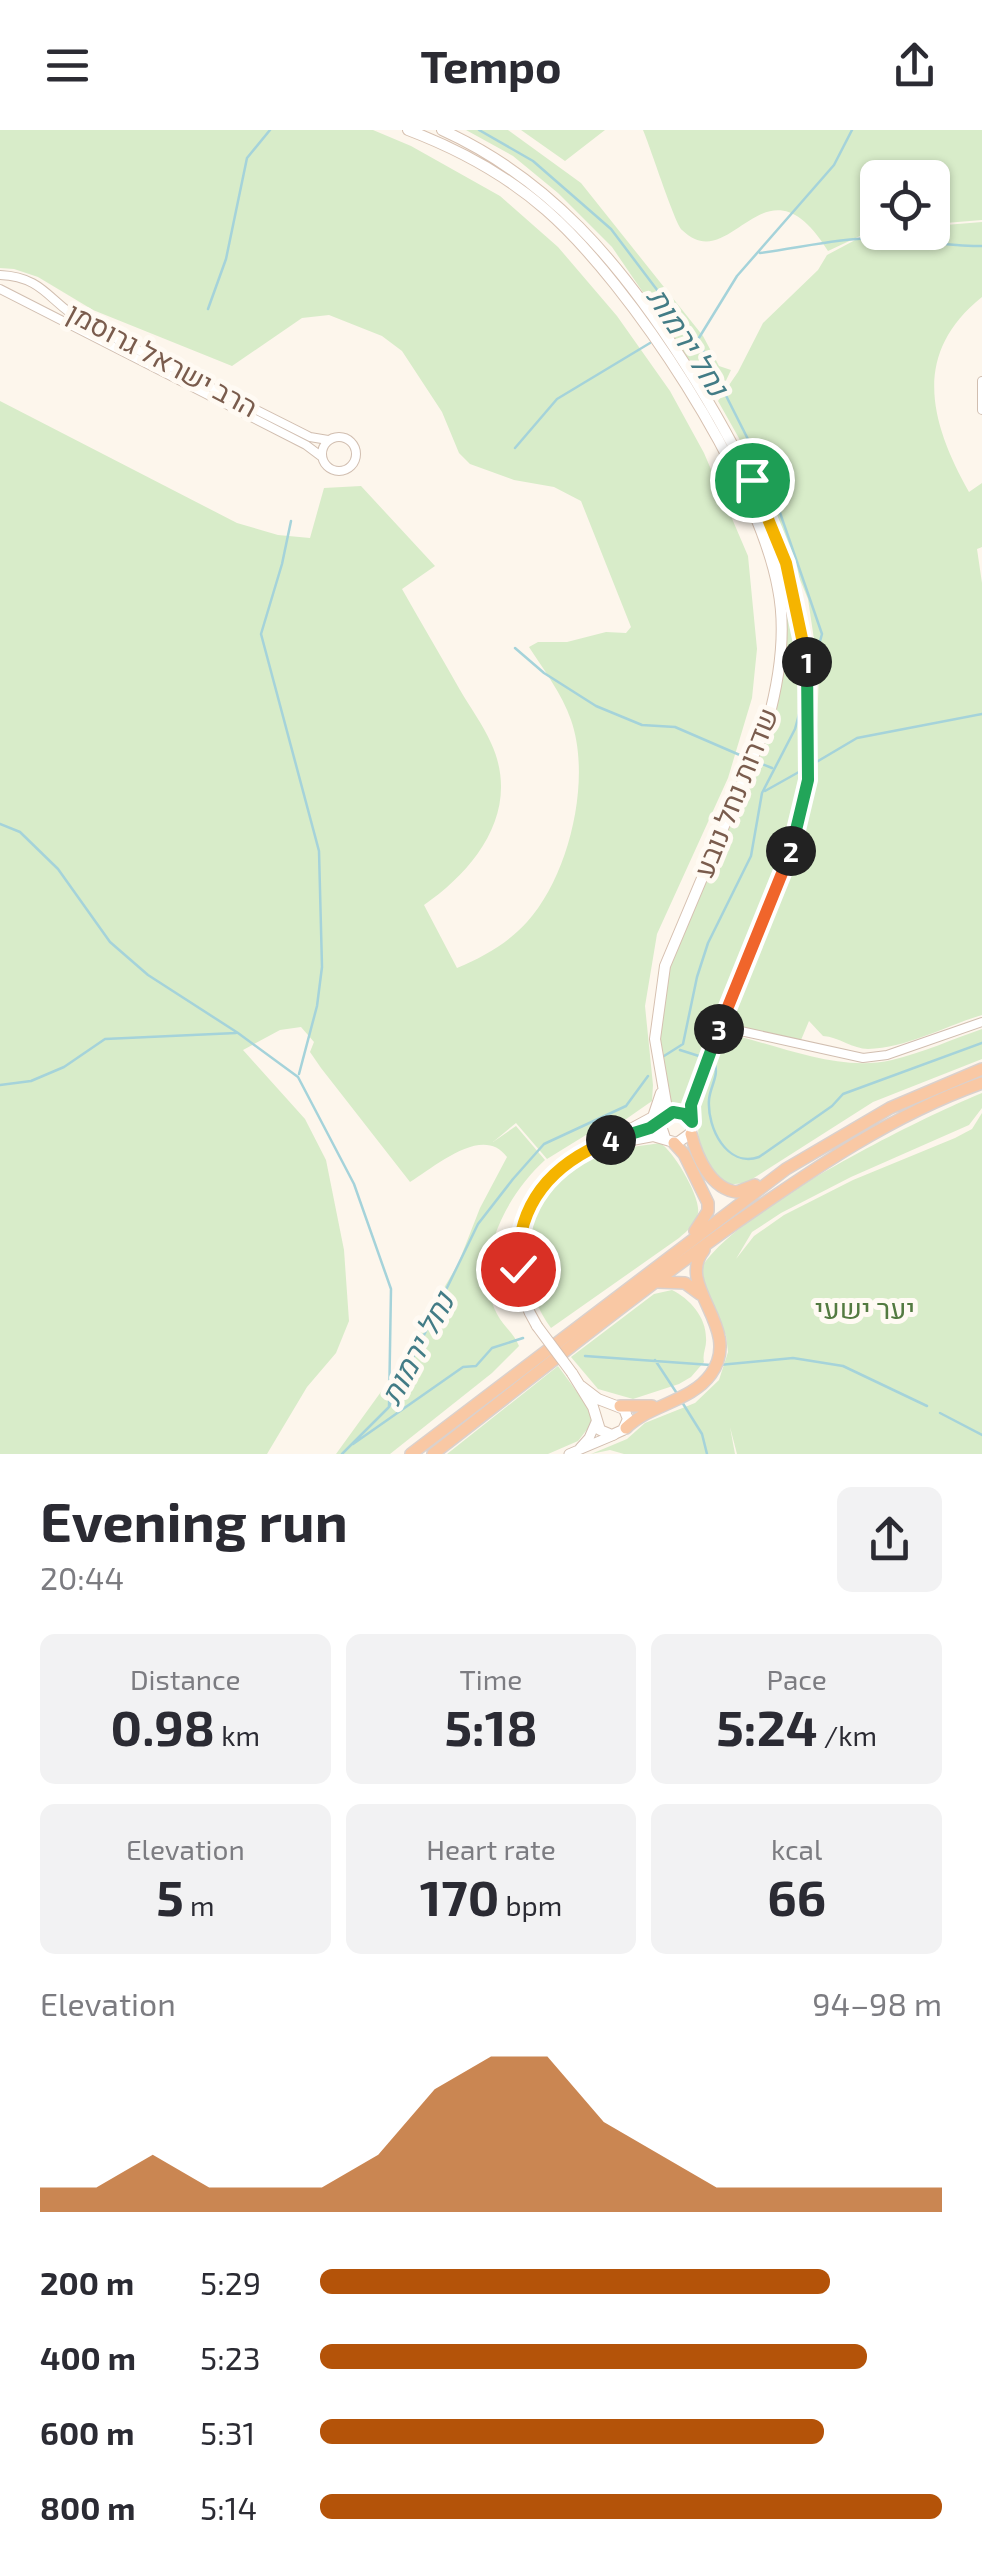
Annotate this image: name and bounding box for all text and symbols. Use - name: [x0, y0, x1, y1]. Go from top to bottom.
- icon: menu: [40, 38, 95, 93]
- text: Tempo: [420, 38, 562, 92]
- icon: share: [887, 38, 942, 93]
- map controls: [860, 160, 950, 250]
- button: locate: [860, 160, 950, 250]
- water label: נחל ירמות: [641, 280, 738, 404]
- street label: הרב ישראל גרוסמן: [62, 295, 264, 423]
- pin: [710, 438, 795, 523]
- icon: arrive: [725, 453, 780, 508]
- pin: 1: [782, 637, 832, 687]
- text: 1: [801, 645, 813, 679]
- street label: שדרות נחל נובע: [686, 702, 784, 882]
- pin: 2: [766, 826, 816, 876]
- text: 2: [783, 834, 799, 868]
- pin: 3: [694, 1004, 744, 1054]
- text: 3: [711, 1012, 727, 1046]
- pin: 4: [586, 1115, 636, 1165]
- text: 4: [602, 1123, 620, 1157]
- pin: [476, 1227, 561, 1312]
- icon: check: [491, 1242, 546, 1297]
- water label: נחל ירמות: [372, 1284, 461, 1410]
- park label: יער ישעי: [815, 1291, 915, 1325]
- text: Evening run: [40, 1487, 348, 1553]
- button: share: [837, 1487, 942, 1592]
- text: 20:44: [40, 1558, 124, 1596]
- text: Distance: [130, 1662, 241, 1696]
- text: Time: [460, 1662, 522, 1696]
- text: Pace: [767, 1662, 827, 1696]
- text: 0.98: [111, 1696, 215, 1756]
- text: 5:18: [444, 1696, 538, 1756]
- text: 5:24: [716, 1696, 818, 1756]
- text: km: [215, 1718, 260, 1752]
- text: /km: [818, 1718, 877, 1752]
- text: Elevation: [126, 1832, 245, 1866]
- text: Heart rate: [426, 1832, 556, 1866]
- text: kcal: [771, 1832, 822, 1866]
- text: 5: [156, 1866, 184, 1926]
- text: 170: [420, 1866, 499, 1926]
- text: 66: [767, 1866, 826, 1926]
- text: m: [184, 1888, 215, 1922]
- text: bpm: [499, 1888, 562, 1922]
- text: Elevation: [40, 1984, 176, 2022]
- text: 94–98 m: [812, 1984, 942, 2022]
- text: 200 m: [40, 2263, 134, 2301]
- text: 5:29: [200, 2263, 261, 2301]
- text: 400 m: [40, 2338, 136, 2376]
- text: 5:23: [200, 2338, 260, 2376]
- text: 600 m: [40, 2413, 134, 2451]
- text: 5:31: [200, 2413, 255, 2451]
- text: 800 m: [40, 2488, 135, 2526]
- text: 5:14: [200, 2488, 257, 2526]

